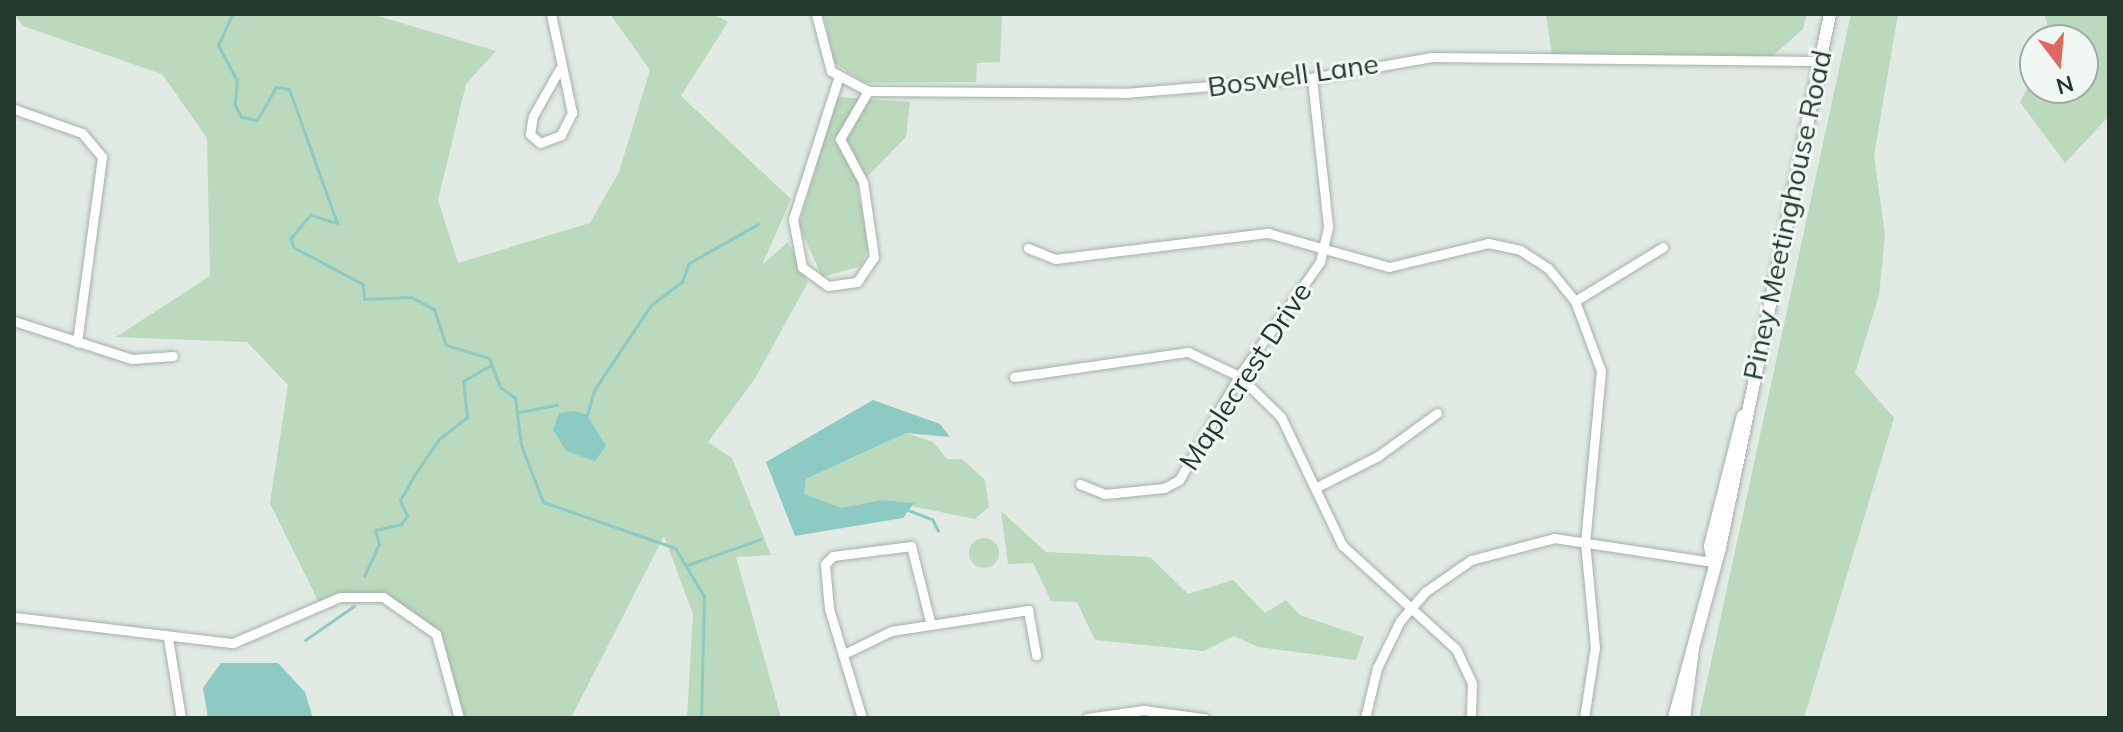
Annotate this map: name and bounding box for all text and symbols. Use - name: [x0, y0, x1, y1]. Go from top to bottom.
- north arrow: [2019, 24, 2099, 104]
- street label: Boswell Lane: [1205, 46, 1381, 104]
- street label: Piney Meetinghouse Road: [1736, 47, 1838, 383]
- text: N: [2053, 69, 2077, 101]
- street label: Maplecrest Drive: [1172, 276, 1318, 476]

